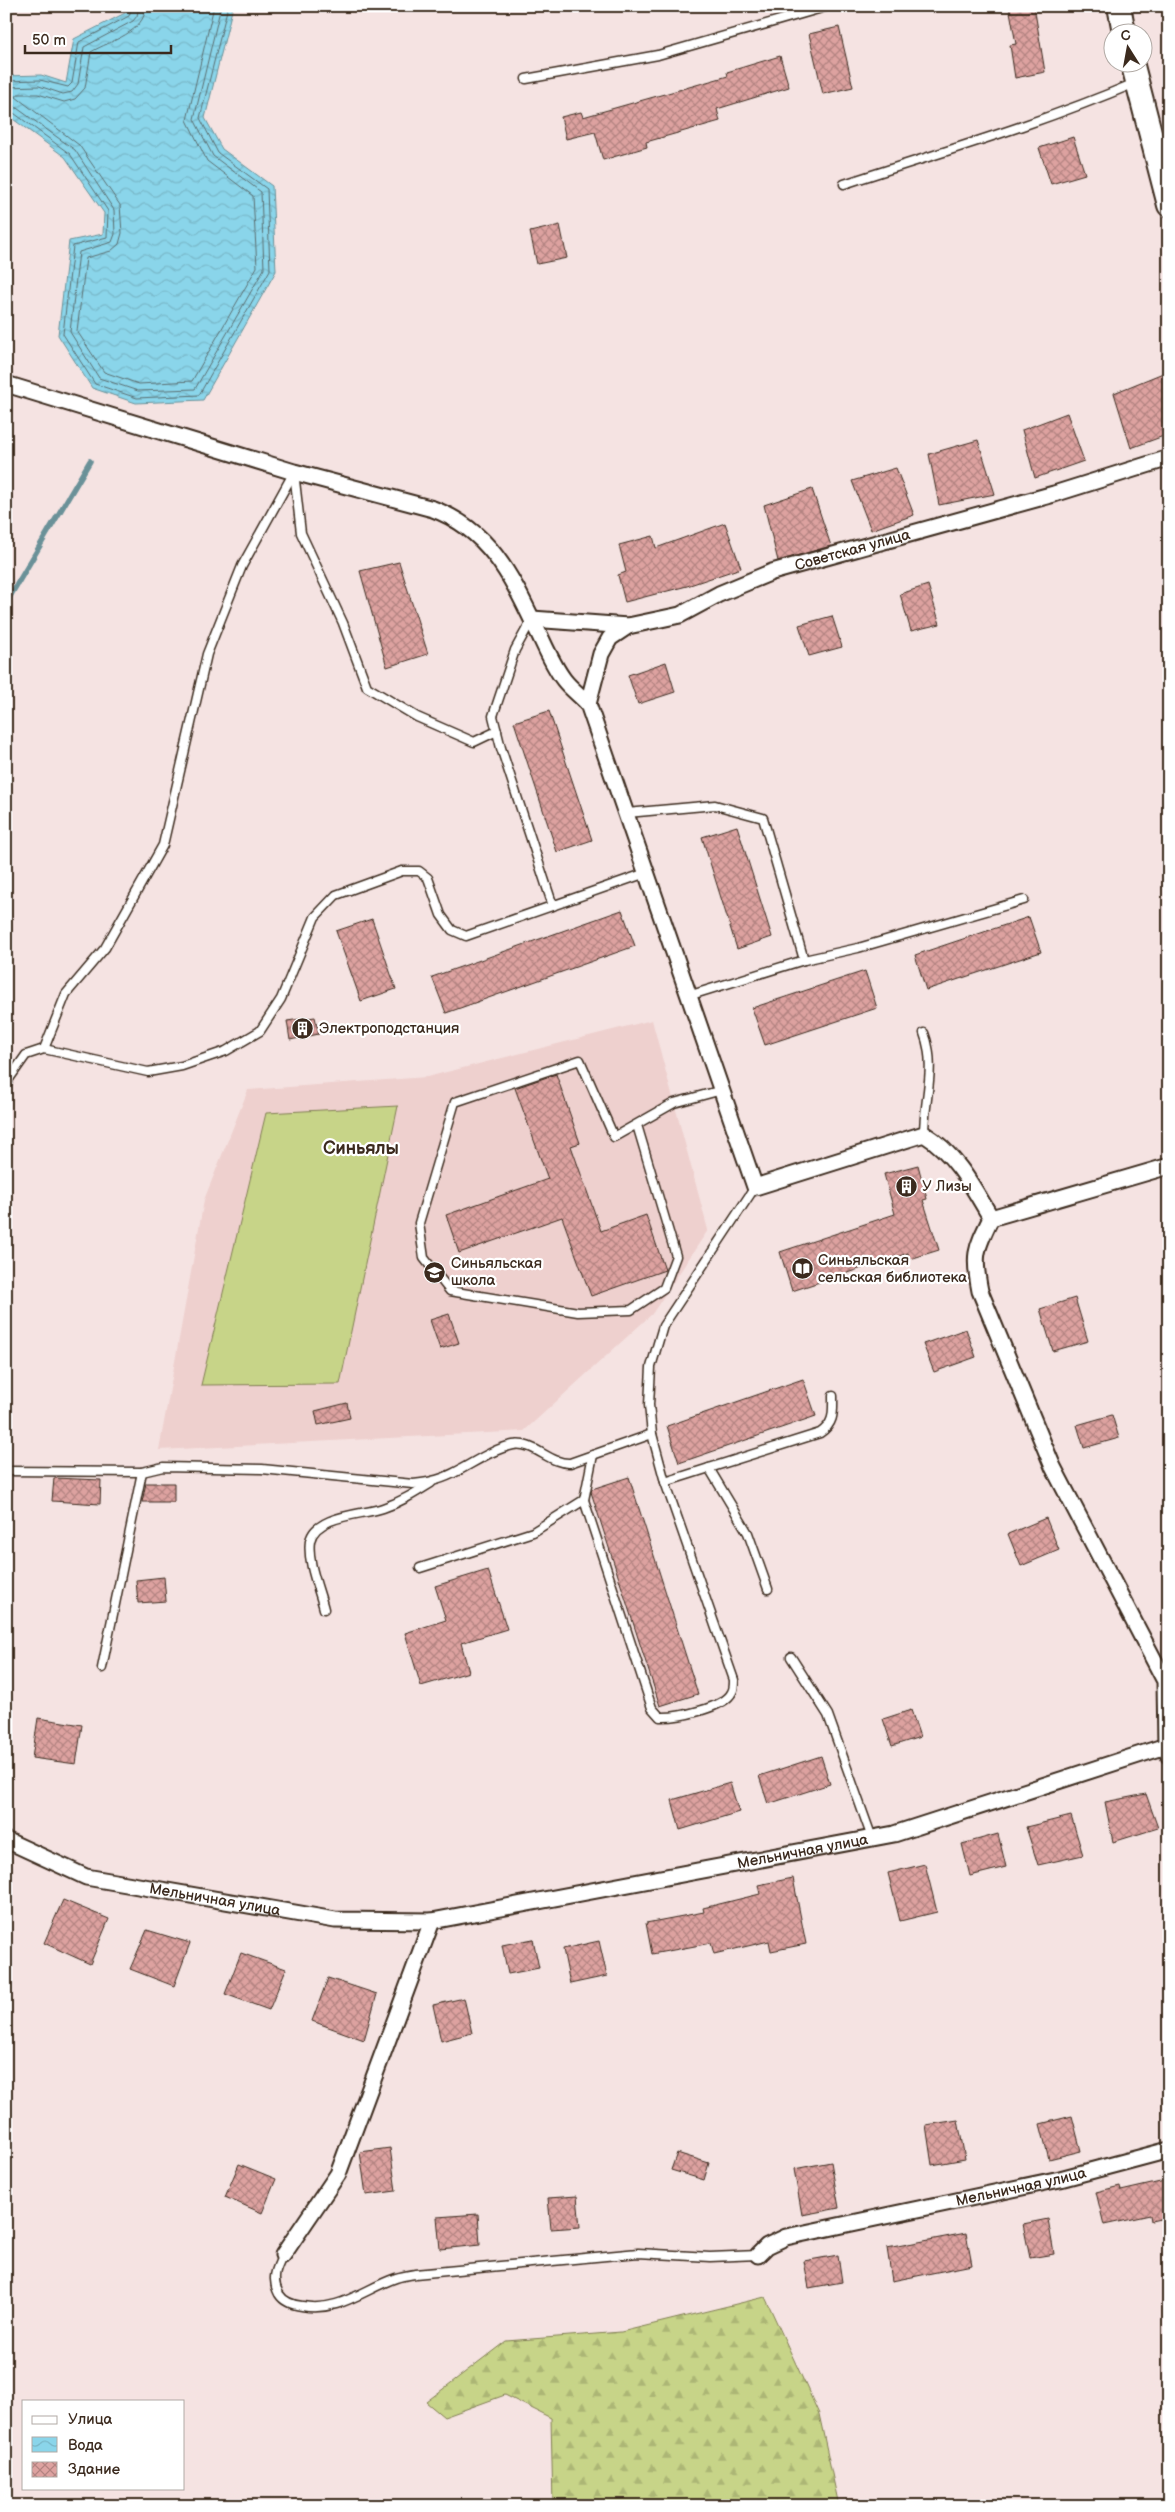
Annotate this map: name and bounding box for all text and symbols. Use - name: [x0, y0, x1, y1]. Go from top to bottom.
- scale bar: [25, 22, 171, 54]
- north arrow: [1102, 22, 1152, 72]
- text: С: [1119, 26, 1132, 45]
- text: 50 m: [32, 31, 66, 50]
- street label: Советская улица: [793, 525, 912, 575]
- building icon: Электроподстанция: [291, 1016, 315, 1040]
- place label: Электроподстанция: [319, 1019, 459, 1038]
- district label: Синьялы: [323, 1138, 399, 1159]
- building icon: У Лизы: [894, 1174, 918, 1198]
- place label: У Лизы: [922, 1177, 972, 1196]
- place label: Синьяльская сельская библиотека: [818, 1251, 967, 1287]
- place label: Синьяльская школа: [451, 1254, 542, 1290]
- library icon: Синьяльская сельская библиотека: [790, 1257, 814, 1281]
- school or university icon: Синьяльская школа: [423, 1260, 447, 1284]
- street label: Мельничная улица: [736, 1830, 870, 1873]
- street label: Мельничная улица: [148, 1879, 282, 1920]
- street label: Мельничная улица: [954, 2163, 1088, 2210]
- legend: [22, 2400, 185, 2490]
- text: Улица: [68, 2410, 113, 2429]
- text: Вода: [68, 2436, 103, 2455]
- text: Здание: [68, 2460, 120, 2479]

